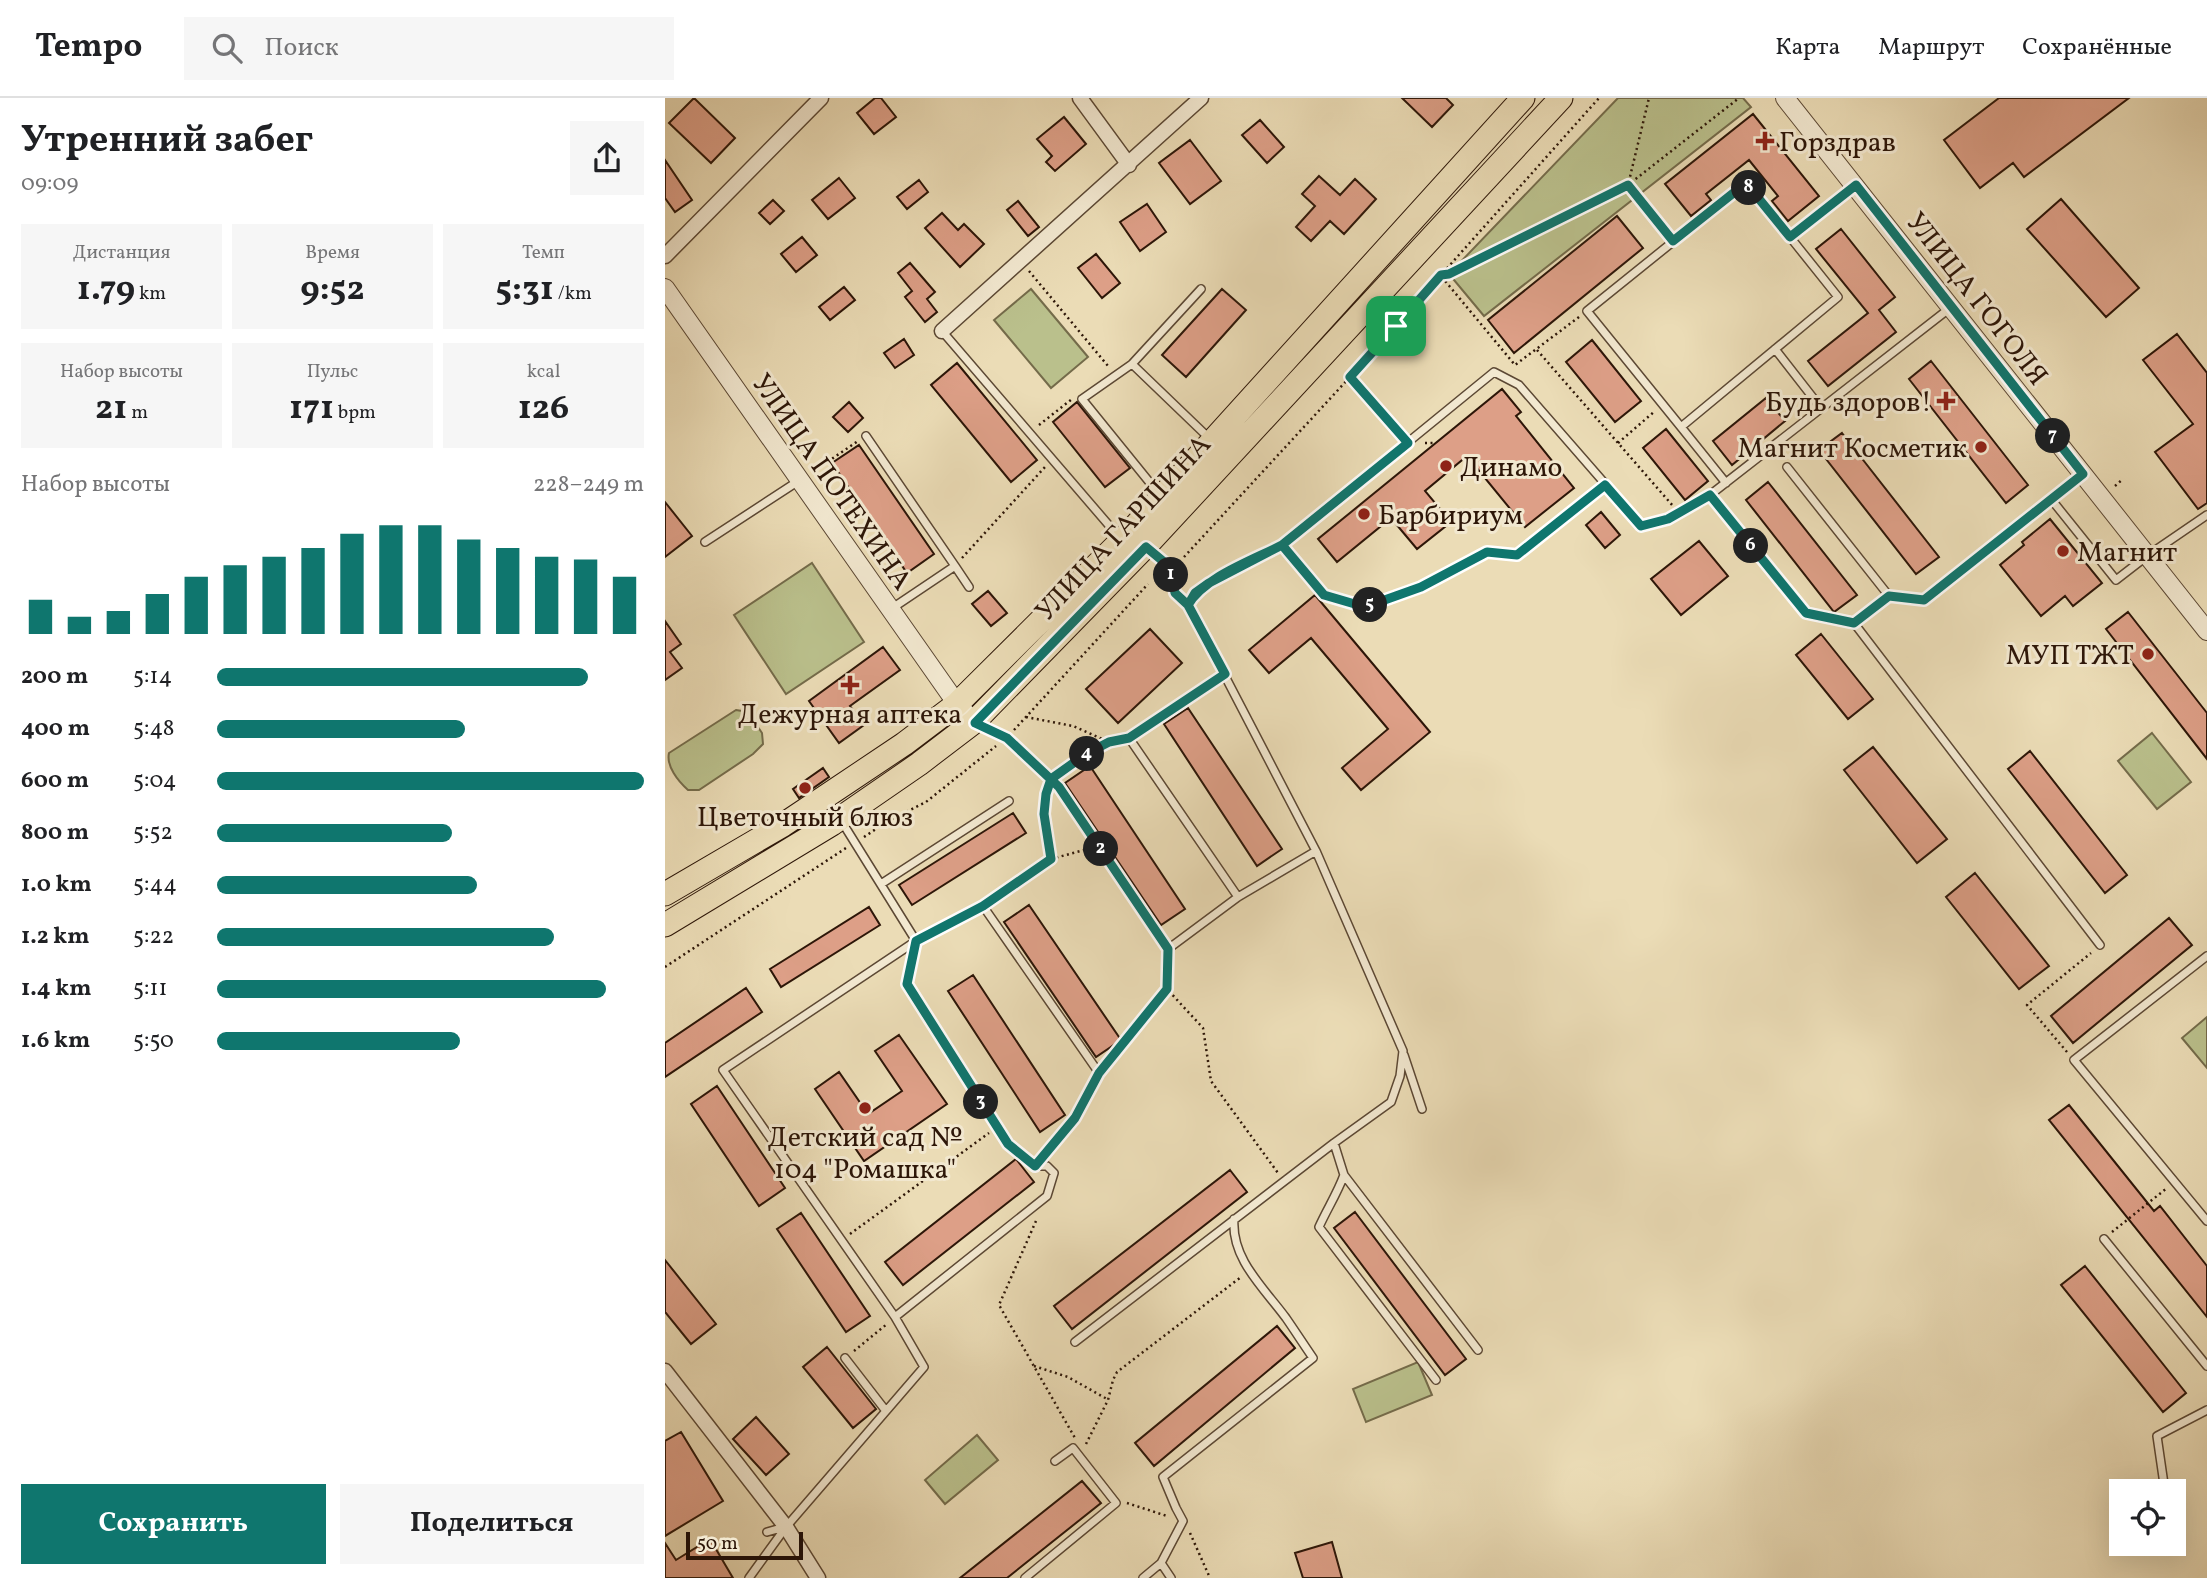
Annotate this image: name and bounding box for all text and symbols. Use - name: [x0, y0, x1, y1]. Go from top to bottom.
- search box: [184, 17, 674, 80]
- text: Tempo: [35, 25, 142, 71]
- icon: search: [208, 29, 246, 67]
- text: Поиск: [264, 30, 339, 66]
- text: Карта: [1775, 31, 1840, 65]
- text: Маршрут: [1878, 31, 1984, 65]
- text: Сохранённые: [2022, 31, 2172, 65]
- text: Утренний забег: [21, 115, 313, 168]
- button: share: [570, 121, 644, 195]
- place label: Горздрав: [1779, 124, 1896, 163]
- marker: Горздрав: [1757, 133, 1773, 149]
- text: 09:09: [21, 168, 78, 200]
- pin: 8: [1731, 170, 1767, 206]
- text: 8: [1743, 174, 1754, 200]
- street label: УЛИЦА ГОГОЛЯ: [1896, 205, 2056, 395]
- text: Дистанция: [73, 240, 170, 266]
- text: Время: [305, 240, 360, 266]
- text: Темп: [522, 240, 565, 266]
- text: 1.79: [77, 266, 135, 314]
- text: 9:52: [300, 266, 365, 314]
- text: 5:31: [495, 266, 554, 314]
- text: km: [135, 281, 166, 307]
- text: /km: [554, 281, 592, 307]
- pin: [1366, 296, 1426, 356]
- icon: arrive: [1377, 307, 1415, 345]
- text: Набор высоты: [60, 359, 183, 385]
- text: Пульс: [307, 359, 358, 385]
- text: kcal: [527, 359, 560, 385]
- street label: УЛИЦА ПОТЕХИНА: [741, 366, 921, 599]
- place label: Будь здоров!: [1765, 384, 1932, 423]
- text: 21: [95, 385, 127, 433]
- text: 171: [289, 385, 334, 433]
- text: 126: [518, 385, 569, 433]
- marker: Будь здоров!: [1938, 393, 1954, 409]
- text: m: [127, 400, 148, 426]
- text: bpm: [334, 400, 376, 426]
- pin: 7: [2035, 418, 2071, 454]
- text: 7: [2048, 422, 2057, 448]
- street label: УЛИЦА ГАРШИНА: [1027, 427, 1221, 631]
- place label: Магнит Косметик: [1738, 430, 1967, 469]
- marker: Магнит Косметик: [1973, 439, 1989, 455]
- place label: Динамо: [1460, 449, 1562, 488]
- marker: Динамо: [1438, 458, 1454, 474]
- text: Набор высоты: [21, 469, 170, 501]
- text: 228–249 m: [533, 469, 644, 501]
- place label: Барбириум: [1378, 497, 1523, 536]
- marker: Барбириум: [1356, 506, 1372, 522]
- pin: 6: [1733, 528, 1769, 564]
- text: 6: [1745, 532, 1756, 558]
- place label: Магнит: [2077, 534, 2177, 573]
- marker: Магнит: [2055, 543, 2071, 559]
- pin: 1: [1154, 558, 1189, 592]
- text: 1: [1167, 561, 1174, 587]
- pin: 5: [1353, 588, 1387, 622]
- text: 5: [1365, 591, 1374, 617]
- place label: МУП ТЖТ: [2006, 637, 2134, 676]
- marker: МУП ТЖТ: [2140, 646, 2156, 662]
- text: 200 m: [21, 661, 88, 693]
- text: 5:14: [133, 661, 172, 693]
- marker: Дежурная аптека: [842, 677, 858, 693]
- place label: Дежурная аптека: [738, 696, 962, 735]
- text: 400 m: [21, 713, 90, 745]
- text: 5:48: [133, 713, 174, 745]
- pin: 4: [1069, 736, 1105, 772]
- text: 4: [1081, 740, 1092, 766]
- text: 600 m: [21, 765, 89, 797]
- text: 5:04: [133, 765, 176, 797]
- marker: Цветочный блюз: [797, 780, 813, 796]
- place label: Цветочный блюз: [697, 799, 913, 838]
- text: 800 m: [21, 817, 89, 849]
- text: 5:52: [133, 817, 173, 849]
- pin: 2: [1083, 832, 1118, 866]
- text: 2: [1096, 835, 1105, 861]
- text: 1.0 km: [21, 869, 92, 901]
- text: 5:44: [133, 869, 177, 901]
- text: 1.2 km: [21, 921, 90, 953]
- text: 5:22: [133, 921, 174, 953]
- text: 1.4 km: [21, 973, 92, 1005]
- text: 5:11: [133, 973, 167, 1005]
- text: 1.6 km: [21, 1025, 90, 1057]
- text: 5:50: [133, 1025, 174, 1057]
- pin: 3: [963, 1084, 999, 1119]
- text: 3: [976, 1088, 985, 1114]
- marker: Детский сад № 104 "Ромашка": [857, 1100, 873, 1116]
- place label: Детский сад № 104 "Ромашка": [767, 1119, 963, 1190]
- map controls: [2109, 1479, 2186, 1556]
- button: locate: [2109, 1479, 2186, 1556]
- button: Сохранить: [21, 1484, 326, 1564]
- button: Поделиться: [340, 1484, 644, 1564]
- scale bar: [686, 1529, 803, 1561]
- text: 50 m: [697, 1531, 738, 1557]

